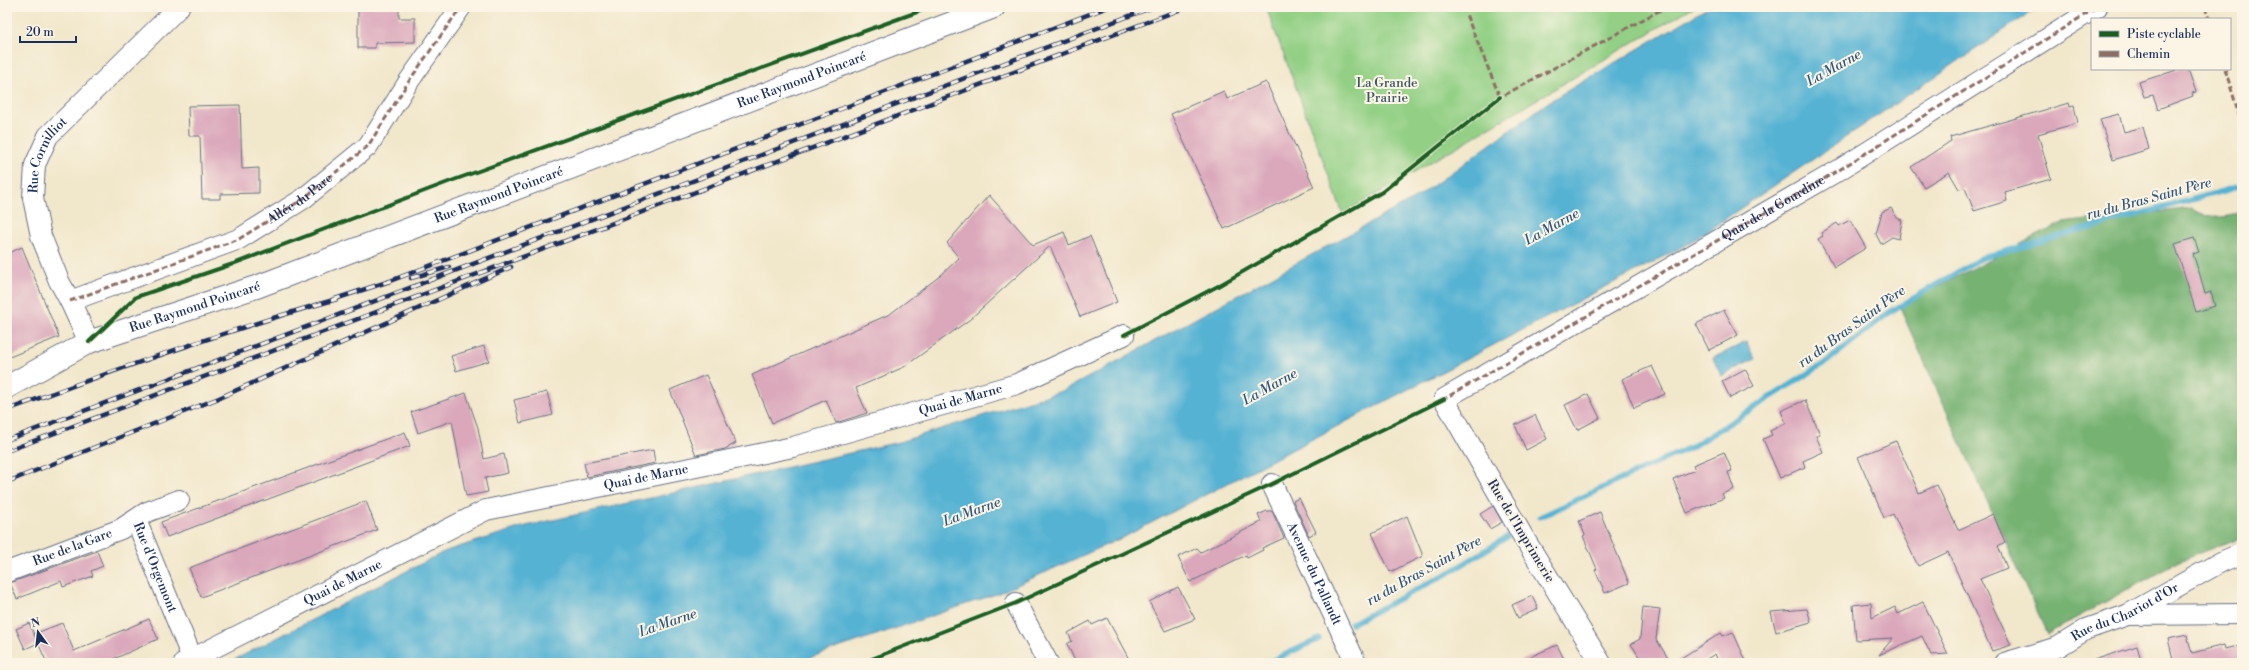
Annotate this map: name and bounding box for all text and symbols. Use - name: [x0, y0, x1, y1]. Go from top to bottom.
- scale bar: [20, 18, 76, 44]
- legend: [2091, 18, 2231, 70]
- text: 20 m: [26, 25, 54, 40]
- text: Piste cyclable: [2127, 27, 2201, 42]
- water label: La Marne: [1803, 45, 1865, 91]
- text: Chemin: [2127, 47, 2170, 62]
- street label: Rue Raymond Poincaré: [735, 48, 869, 112]
- park label: La Grande Prairie: [1356, 75, 1418, 106]
- street label: Rue Cornilliot: [25, 113, 71, 194]
- street label: Rue Raymond Poincaré: [432, 163, 566, 227]
- street label: Allée du Parc: [263, 170, 336, 228]
- street label: Quai de la Gourdine: [1719, 172, 1828, 244]
- water label: ru du Bras Saint Père: [2085, 174, 2214, 224]
- water label: La Marne: [1521, 204, 1583, 250]
- street label: Rue Raymond Poincaré: [127, 278, 263, 336]
- water label: ru du Bras Saint Père: [1795, 282, 1910, 372]
- water label: La Marne: [1239, 364, 1301, 410]
- street label: Quai de Marne: [917, 380, 1005, 419]
- street label: Quai de Marne: [602, 461, 690, 494]
- street label: Rue de l'Imprimerie: [1484, 476, 1558, 586]
- water label: La Marne: [940, 493, 1004, 531]
- street label: Avenue du Pallandt: [1283, 519, 1345, 628]
- street label: Rue d'Orgemont: [130, 520, 181, 615]
- street label: Rue de la Gare: [31, 525, 115, 570]
- water label: ru du Bras Saint Père: [1363, 532, 1485, 610]
- street label: Quai de Marne: [301, 556, 385, 609]
- street label: Rue du Chariot d'Or: [2068, 579, 2182, 645]
- water label: La Marne: [636, 605, 700, 642]
- north arrow: [18, 612, 58, 652]
- text: N: [30, 615, 42, 631]

